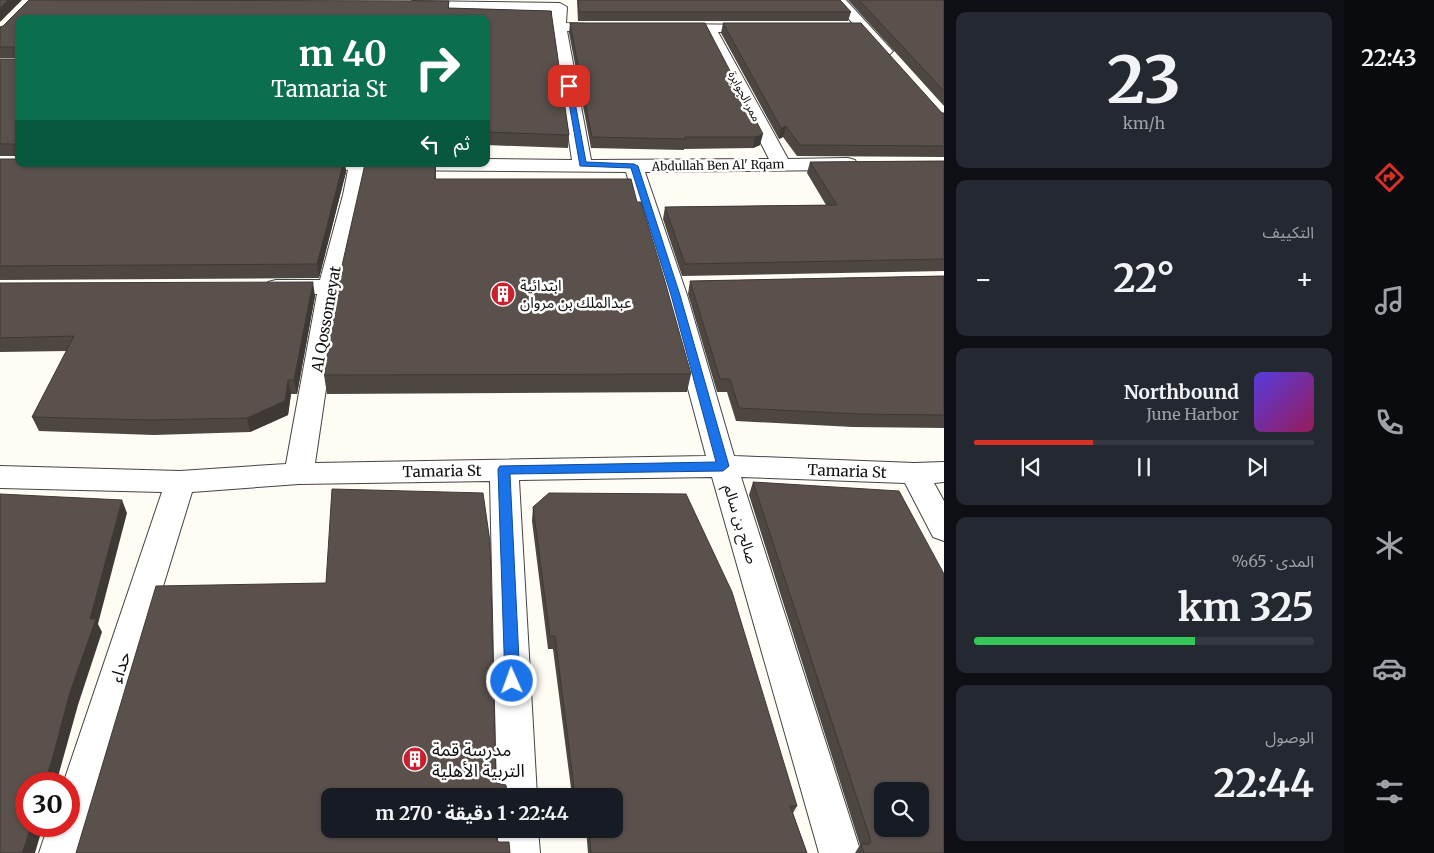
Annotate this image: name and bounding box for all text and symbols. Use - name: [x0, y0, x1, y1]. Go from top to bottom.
- text: 40 m: [299, 32, 387, 76]
- icon: right: [405, 35, 470, 100]
- text: 23: [1107, 39, 1181, 121]
- text: 22:43: [1361, 44, 1417, 72]
- pin: [548, 65, 590, 107]
- street label: ممر الجوابرة: [725, 68, 765, 124]
- icon: arrive: [555, 72, 583, 100]
- text: Tamaria St: [271, 75, 387, 103]
- text: km/h: [1123, 113, 1165, 133]
- icon: left: [416, 130, 444, 158]
- text: ثم: [454, 131, 470, 155]
- street label: Abdullah Ben Al' Rqam: [651, 156, 785, 174]
- icon: directions: [1372, 160, 1407, 195]
- text: التكييف: [1262, 222, 1314, 242]
- text: 22°: [1113, 255, 1175, 302]
- text: −: [974, 261, 993, 297]
- text: +: [1295, 261, 1314, 297]
- street label: Al Qossomeyat: [307, 264, 345, 375]
- place label: ابتدائية عبدالملك بن مروان: [520, 276, 632, 312]
- building icon: ابتدائية عبدالملك بن مروان: [490, 281, 516, 307]
- icon: music: [1372, 283, 1407, 318]
- text: Northbound: [1124, 380, 1239, 404]
- text: June Harbor: [1146, 404, 1239, 424]
- icon: phone: [1372, 405, 1407, 440]
- icon: previous: [1017, 453, 1045, 481]
- icon: pause: [1130, 453, 1158, 481]
- icon: next: [1243, 453, 1271, 481]
- street label: Tamaria St: [807, 460, 887, 482]
- street label: Tamaria St: [402, 461, 482, 481]
- street label: صالح بن سالم: [717, 482, 762, 567]
- icon: climate: [1372, 528, 1407, 563]
- text: المدى · 65%: [1232, 551, 1314, 571]
- text: 325 km: [1178, 584, 1314, 631]
- street label: حداء: [104, 648, 136, 686]
- icon: car: [1372, 651, 1407, 686]
- position arrow: [485, 654, 537, 706]
- text: الوصول: [1265, 727, 1314, 747]
- place label: مدرسة قمة التربية الأهلية: [432, 738, 525, 782]
- building icon: مدرسة قمة التربية الأهلية: [402, 746, 428, 772]
- text: 22:44: [1214, 760, 1314, 807]
- speed limit sign: 30: [15, 772, 80, 837]
- icon: filters: [1372, 774, 1407, 809]
- map controls: [874, 782, 929, 837]
- button: search: [874, 782, 929, 837]
- text: 22:44 · 1 دقيقة · 270 m: [375, 801, 569, 825]

